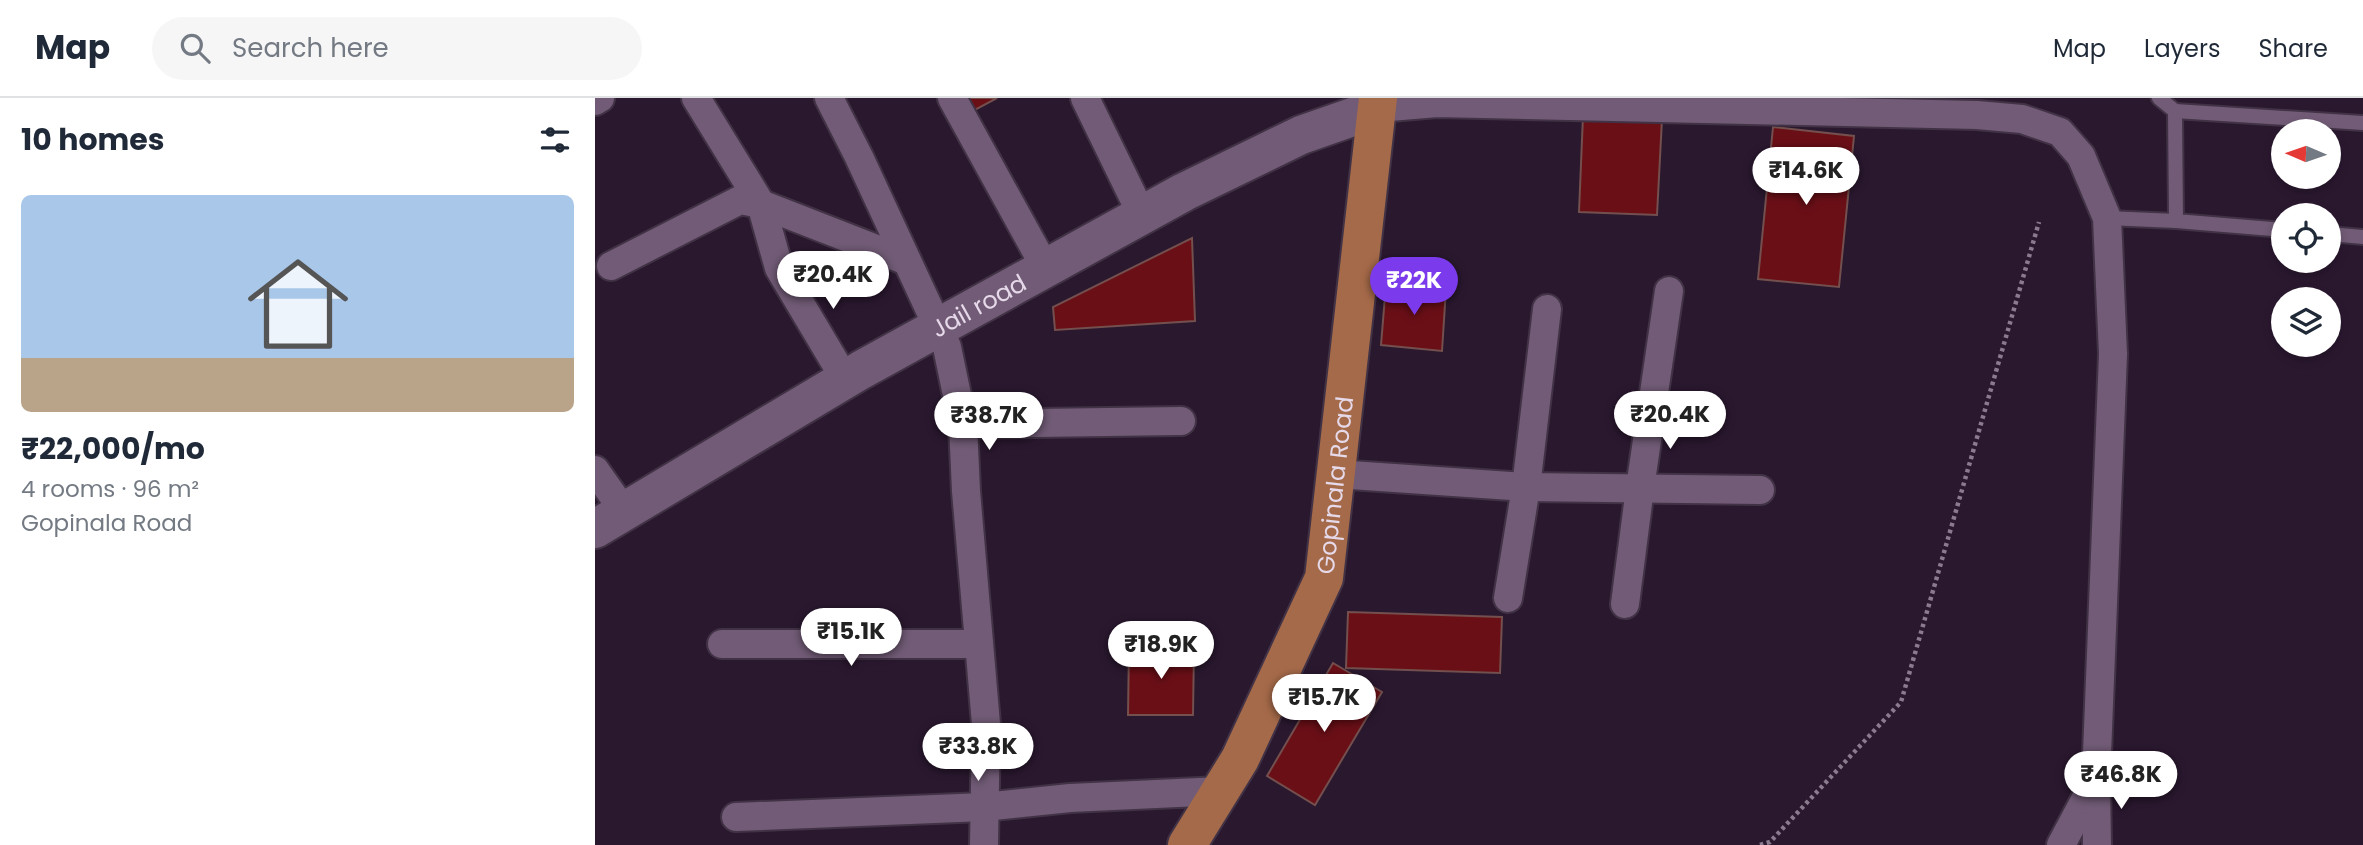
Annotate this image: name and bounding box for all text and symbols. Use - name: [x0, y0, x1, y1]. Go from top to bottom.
- search box: [152, 17, 642, 80]
- text: Map: [35, 24, 110, 71]
- icon: search: [176, 29, 214, 67]
- text: Search here: [232, 30, 389, 66]
- text: Map: [2053, 32, 2106, 65]
- text: Layers: [2144, 32, 2220, 65]
- text: Share: [2258, 32, 2328, 65]
- text: 10 homes: [21, 118, 165, 161]
- north arrow: [2271, 119, 2341, 189]
- map controls: [2271, 119, 2341, 357]
- icon: filters: [536, 121, 574, 159]
- pin: ₹14.6K: [1749, 148, 1863, 207]
- text: ₹14.6K: [1768, 154, 1844, 186]
- button: locate: [2271, 203, 2341, 273]
- icon: home: [235, 241, 361, 367]
- pin: ₹20.4K: [776, 252, 890, 311]
- text: ₹20.4K: [793, 258, 873, 290]
- pin: ₹22K: [1373, 258, 1455, 317]
- text: ₹22K: [1386, 264, 1442, 296]
- street label: Jail road: [925, 266, 1032, 345]
- button: layers: [2271, 287, 2341, 357]
- pin: ₹38.7K: [932, 392, 1046, 452]
- pin: ₹20.4K: [1613, 392, 1727, 451]
- street label: Gopinala Road: [1308, 394, 1361, 576]
- text: ₹20.4K: [1630, 398, 1710, 430]
- text: ₹38.7K: [950, 399, 1028, 431]
- text: ₹22,000/mo: [21, 427, 205, 470]
- text: 4 rooms · 96 m²: [21, 473, 199, 505]
- text: Gopinala Road: [21, 507, 192, 539]
- pin: ₹15.1K: [794, 608, 908, 668]
- text: ₹15.1K: [817, 615, 885, 647]
- pin: ₹18.9K: [1104, 622, 1218, 681]
- text: ₹18.9K: [1124, 628, 1198, 660]
- pin: ₹15.7K: [1267, 674, 1381, 734]
- text: ₹15.7K: [1288, 681, 1360, 713]
- pin: ₹33.8K: [921, 724, 1035, 783]
- text: ₹33.8K: [938, 730, 1018, 762]
- pin: ₹46.8K: [2064, 752, 2178, 811]
- text: ₹46.8K: [2080, 758, 2162, 790]

